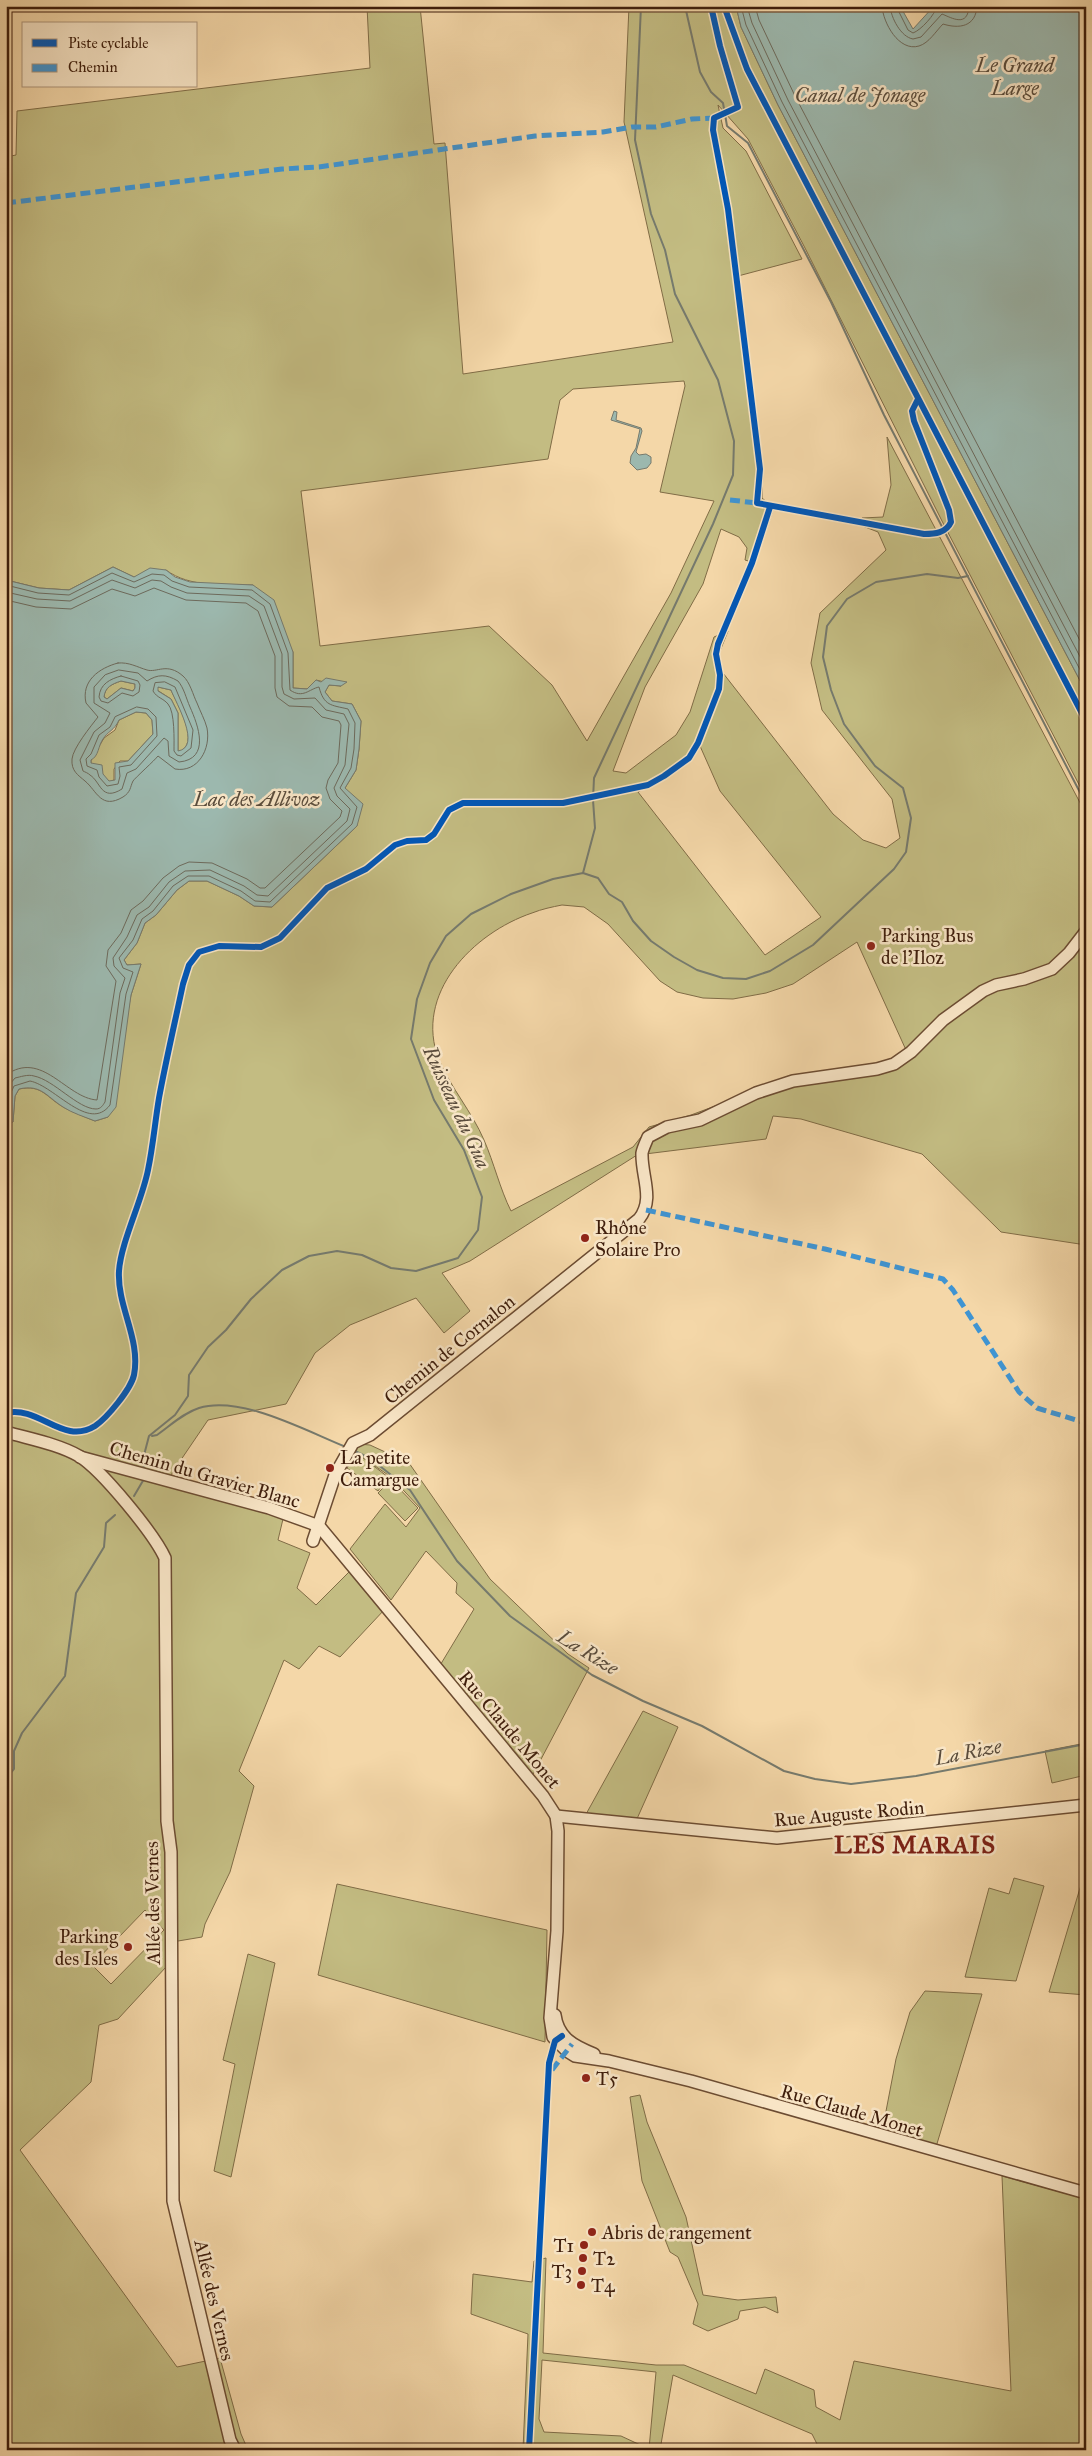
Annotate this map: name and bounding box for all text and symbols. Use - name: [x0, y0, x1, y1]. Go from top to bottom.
- legend: [22, 22, 198, 88]
- text: Piste cyclable: [68, 34, 148, 52]
- water label: Le Grand Large: [975, 53, 1056, 100]
- text: Chemin: [68, 58, 118, 76]
- water label: Canal de Jonage: [795, 83, 926, 107]
- water label: Lac des Allivoz: [193, 787, 320, 811]
- place label: Parking Bus de l'Iloz: [881, 924, 973, 969]
- marker: Parking Bus de l'Iloz: [865, 940, 877, 952]
- water label: Ruisseau du Gua: [418, 1041, 496, 1172]
- place label: Rhône Solaire Pro: [595, 1216, 681, 1261]
- marker: Rhône Solaire Pro: [579, 1232, 591, 1244]
- street label: Chemin de Cornalon: [379, 1290, 519, 1409]
- street label: Chemin du Gravier Blanc: [107, 1436, 303, 1513]
- place label: La petite Camargue: [340, 1446, 419, 1492]
- marker: La petite Camargue: [324, 1462, 336, 1474]
- water label: La Rize: [552, 1624, 623, 1680]
- street label: Rue Claude Monet: [454, 1666, 566, 1793]
- water label: La Rize: [932, 1734, 1004, 1770]
- street label: Rue Auguste Rodin: [773, 1795, 925, 1833]
- district label: LES MARAIS: [834, 1830, 996, 1860]
- street label: Allée des Vernes: [140, 1841, 165, 1966]
- place label: Parking des Isles: [55, 1925, 118, 1970]
- marker: Parking des Isles: [122, 1941, 134, 1953]
- place label: T5: [596, 2067, 618, 2090]
- marker: T5: [580, 2072, 592, 2084]
- street label: Rue Claude Monet: [778, 2079, 926, 2142]
- place label: Abris de rangement: [601, 2221, 752, 2245]
- marker: Abris de rangement: [586, 2226, 598, 2238]
- place label: T1: [553, 2234, 574, 2257]
- street label: Allée des Vernes: [189, 2236, 240, 2363]
- marker: T1: [578, 2239, 590, 2251]
- place label: T2: [593, 2247, 616, 2270]
- marker: T2: [577, 2252, 589, 2264]
- place label: T3: [551, 2260, 572, 2283]
- marker: T3: [576, 2265, 588, 2277]
- place label: T4: [591, 2274, 615, 2297]
- marker: T4: [575, 2279, 587, 2291]

